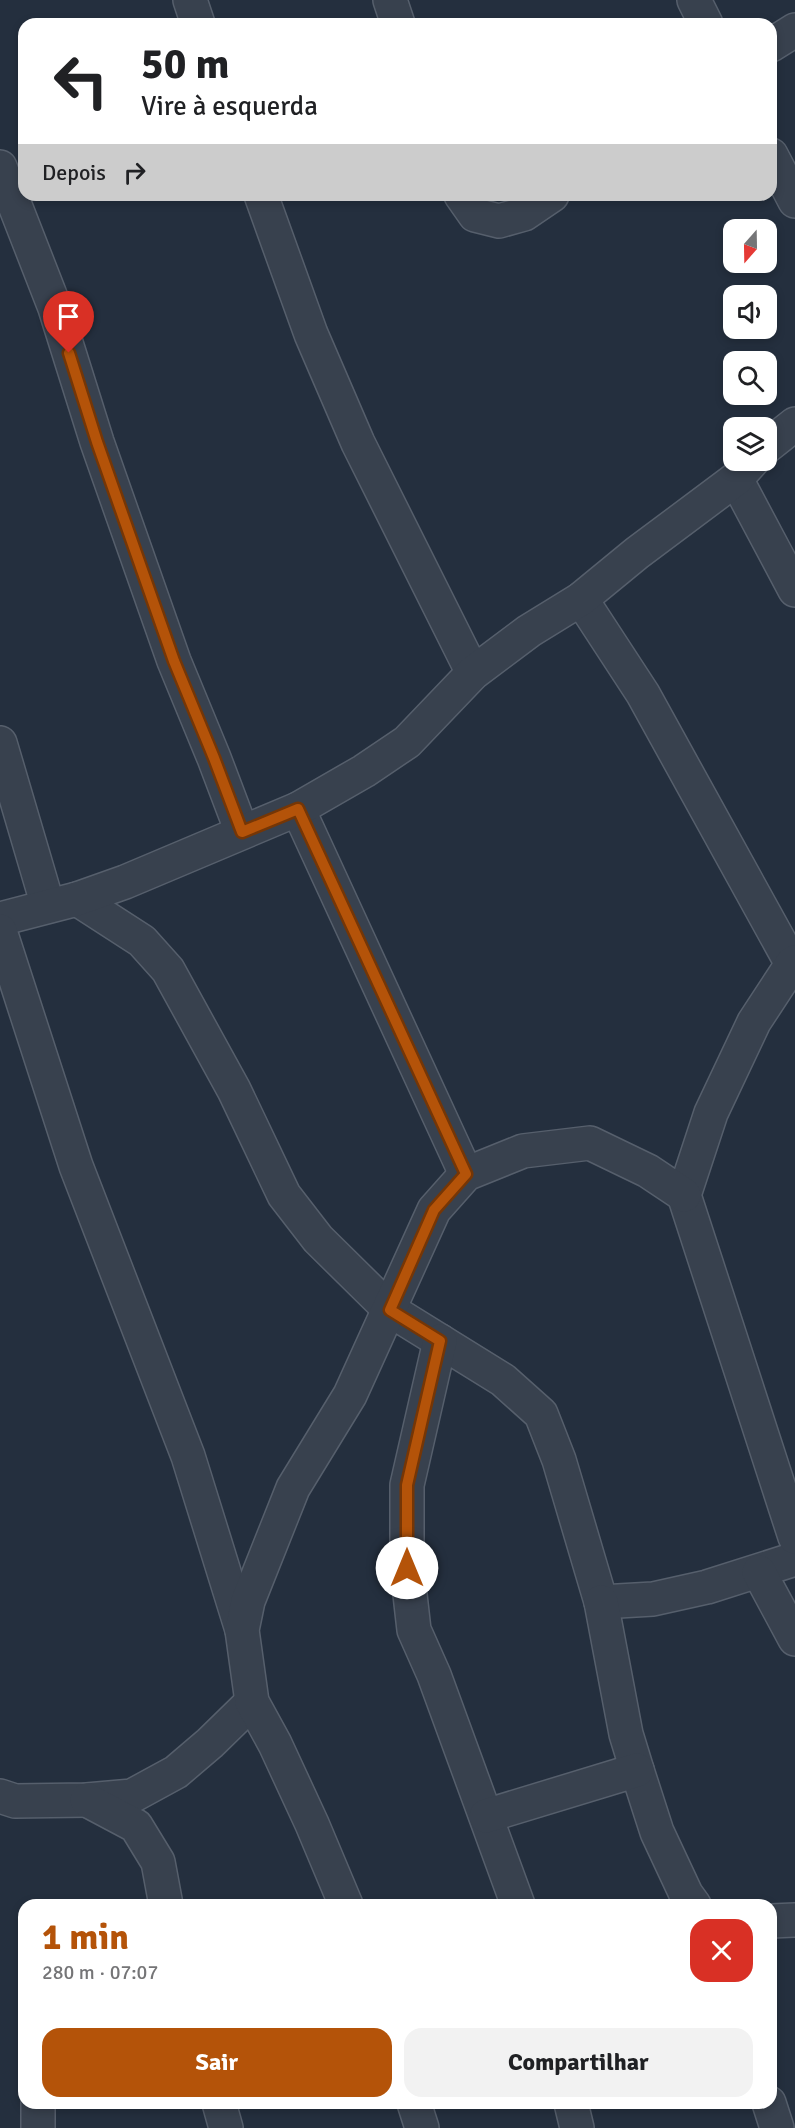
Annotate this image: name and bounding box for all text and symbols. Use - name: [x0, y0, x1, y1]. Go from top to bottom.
- text: 50 m: [141, 39, 230, 90]
- icon: left: [42, 42, 120, 120]
- text: Vire à esquerda: [141, 90, 318, 123]
- icon: right: [118, 156, 151, 189]
- text: Depois: [42, 159, 106, 186]
- north arrow: [723, 219, 777, 273]
- map controls: [723, 219, 777, 471]
- button: sound: [723, 285, 777, 339]
- pin: [43, 291, 94, 353]
- icon: arrive: [52, 300, 85, 333]
- button: search: [723, 351, 777, 405]
- button: layers: [723, 417, 777, 471]
- position arrow: [375, 1536, 439, 1600]
- text: 1 min: [42, 1915, 129, 1960]
- button: close: [690, 1919, 753, 1982]
- text: 280 m · 07:07: [42, 1960, 158, 1985]
- button: Sair: [42, 2028, 392, 2097]
- button: Compartilhar: [404, 2028, 753, 2097]

